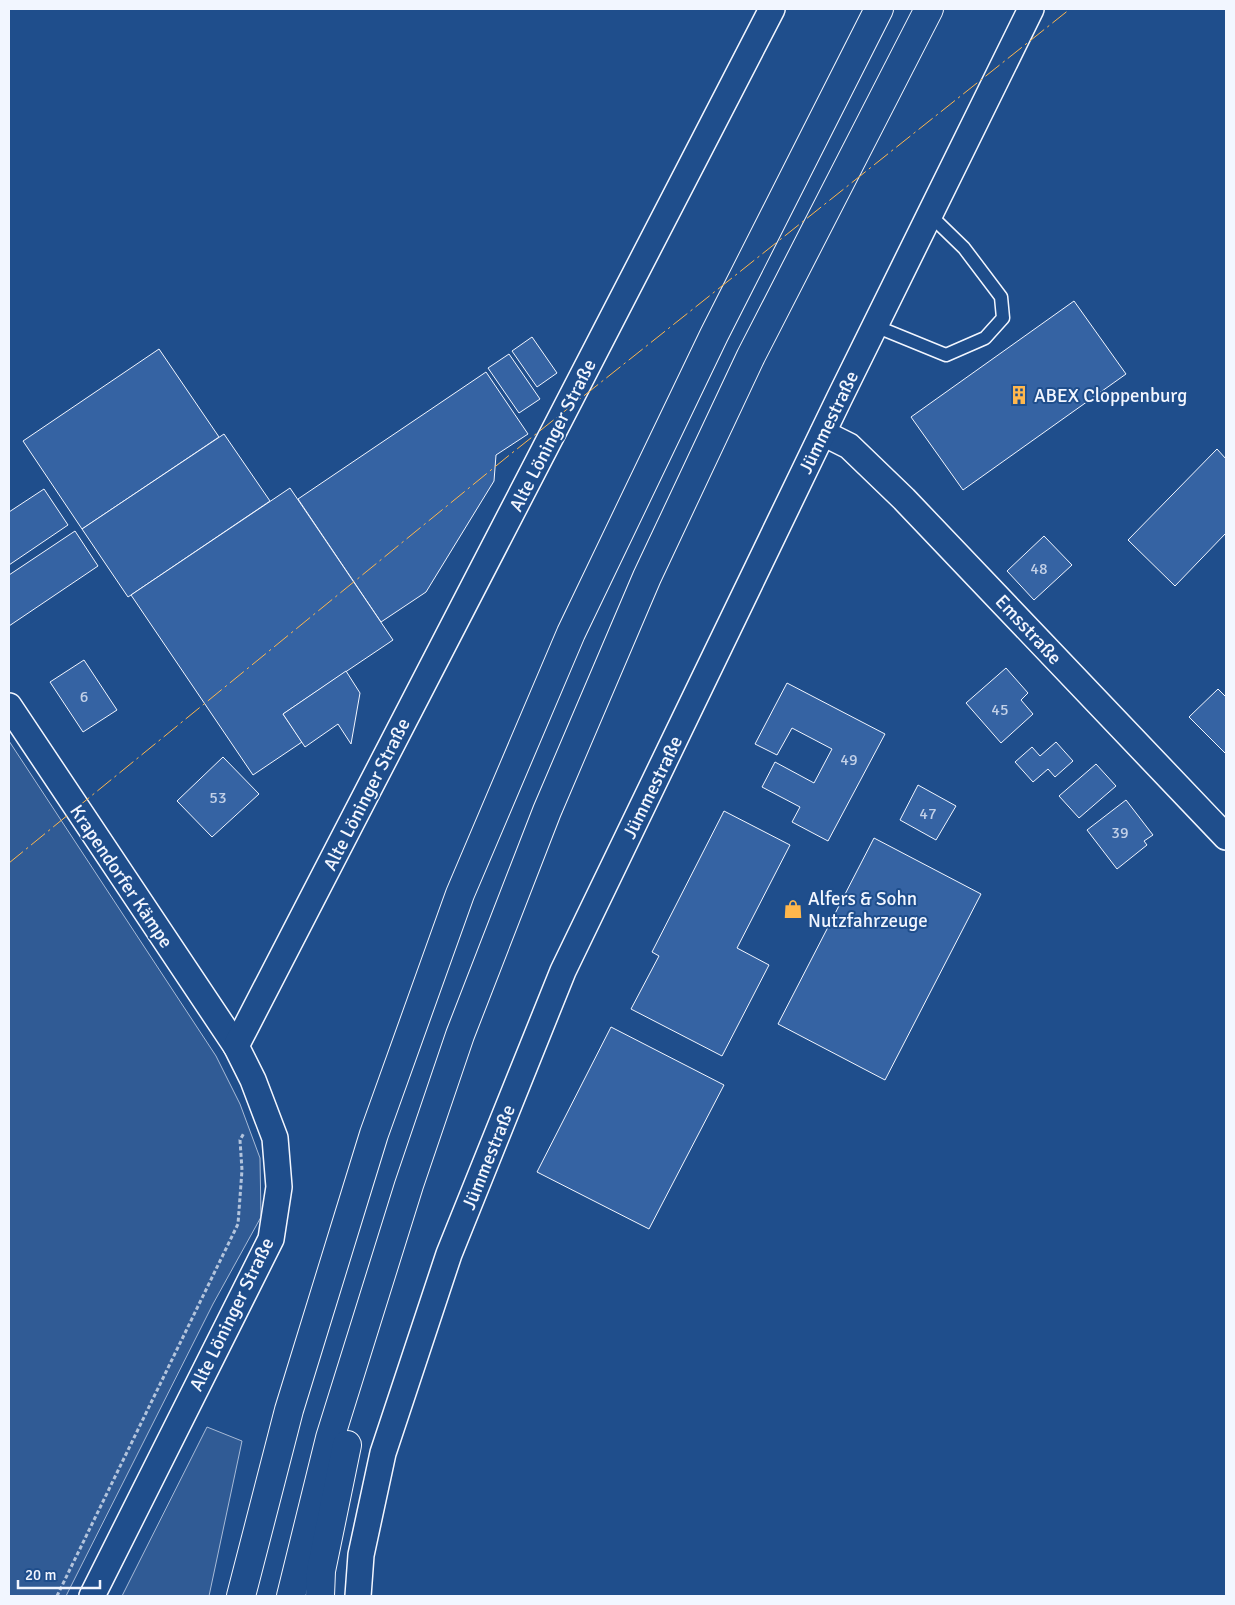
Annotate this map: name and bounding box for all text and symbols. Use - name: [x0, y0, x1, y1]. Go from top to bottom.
- street label: Alte Löninger Straße: [504, 355, 602, 516]
- street label: Jümmestraße: [794, 367, 864, 478]
- building icon: ABEX Cloppenburg: [1008, 384, 1030, 406]
- place label: ABEX Cloppenburg: [1034, 384, 1187, 408]
- house number: 48: [1030, 559, 1048, 579]
- street label: Emsstraße: [990, 590, 1067, 670]
- house number: 6: [80, 687, 88, 707]
- house number: 45: [991, 700, 1009, 720]
- street label: Alte Löninger Straße: [318, 714, 416, 875]
- street label: Jümmestraße: [618, 732, 688, 843]
- house number: 49: [840, 750, 858, 770]
- house number: 53: [209, 788, 227, 808]
- street label: Krapendorfer Kämpe: [64, 800, 178, 953]
- house number: 47: [919, 804, 937, 824]
- house number: 39: [1111, 823, 1129, 843]
- place label: Alfers & Sohn Nutzfahrzeuge: [808, 887, 928, 933]
- shop icon: Alfers & Sohn Nutzfahrzeuge: [782, 898, 804, 920]
- street label: Jümmestraße: [457, 1101, 521, 1214]
- street label: Alte Löninger Straße: [184, 1234, 279, 1395]
- scale bar: [18, 1558, 100, 1590]
- text: 20 m: [25, 1566, 56, 1584]

